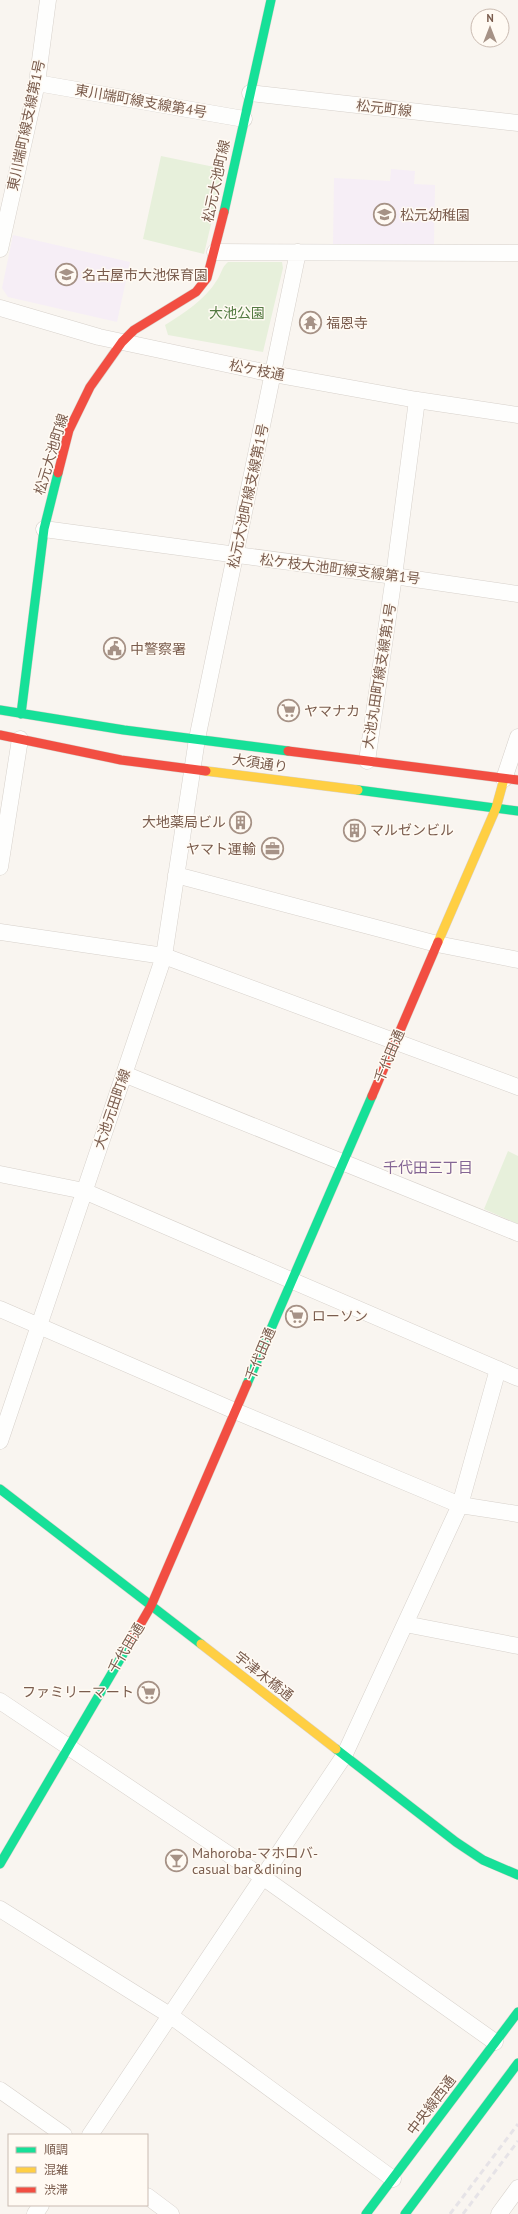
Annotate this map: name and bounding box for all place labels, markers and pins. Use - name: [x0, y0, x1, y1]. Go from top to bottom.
- school or university icon: 松元幼稚園: [371, 202, 397, 228]
- place label: 松元幼稚園: [400, 206, 470, 224]
- school or university icon: 名古屋市大池保育園: [53, 262, 79, 288]
- place label: 名古屋市大池保育園: [82, 266, 208, 284]
- temple icon: 福恩寺: [298, 310, 324, 336]
- place label: 福恩寺: [326, 314, 368, 332]
- public building icon: 中警察署: [102, 636, 128, 662]
- place label: 中警察署: [130, 640, 186, 658]
- supermarket icon: ヤマナカ: [275, 698, 301, 724]
- place label: ヤマナカ: [304, 702, 360, 720]
- building icon: 大地薬局ビル: [228, 809, 254, 835]
- place label: 大地薬局ビル: [142, 813, 226, 831]
- building icon: マルゼンビル: [341, 817, 367, 843]
- place label: マルゼンビル: [370, 821, 454, 839]
- office icon: ヤマト運輸: [259, 836, 285, 862]
- place label: ヤマト運輸: [186, 840, 256, 858]
- supermarket icon: ローソン: [283, 1303, 309, 1329]
- place label: ローソン: [312, 1307, 368, 1325]
- supermarket icon: ファミリーマート: [136, 1679, 162, 1705]
- place label: ファミリーマート: [22, 1683, 134, 1701]
- place label: Mahoroba-マホロバ- casual bar&dining: [192, 1844, 318, 1878]
- bar icon: Mahoroba-マホロバ- casual bar&dining: [164, 1848, 190, 1874]

